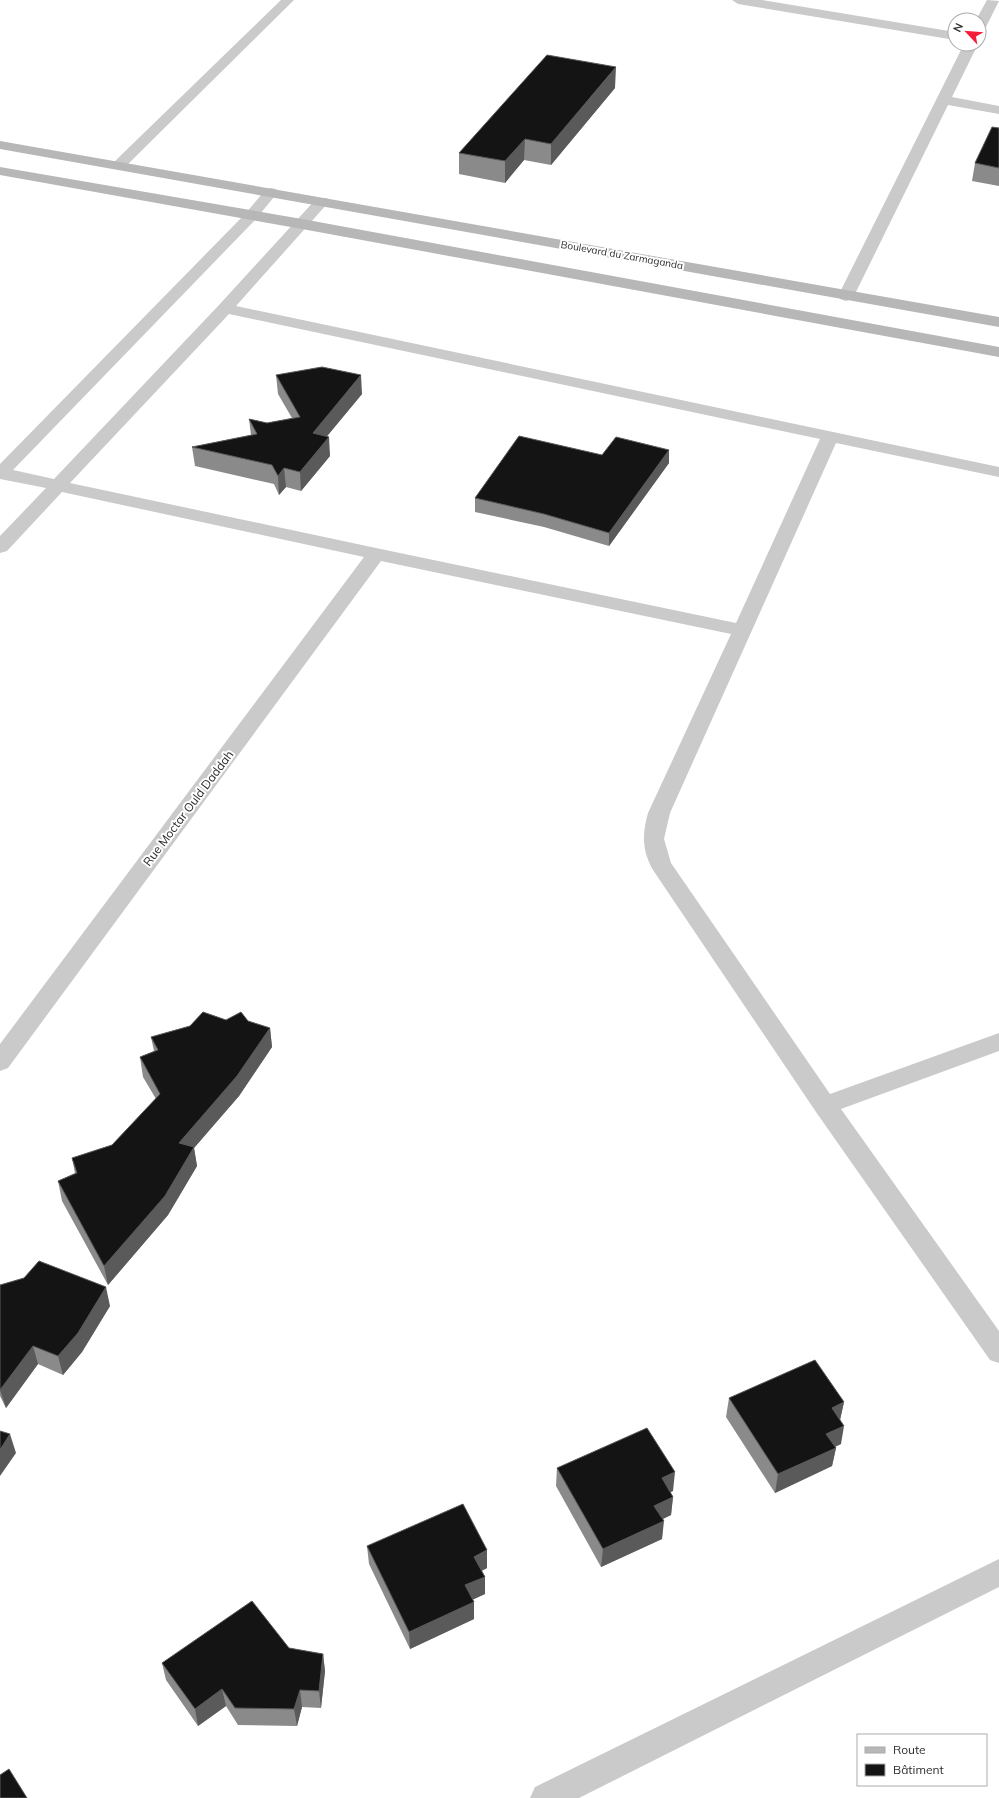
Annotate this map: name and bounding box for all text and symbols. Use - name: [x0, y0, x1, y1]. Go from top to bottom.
- north arrow: [947, 12, 987, 52]
- text: N: [950, 21, 966, 34]
- street label: Boulevard du Zarmaganda: [560, 238, 684, 272]
- street label: Rue Moctar Ould Daddah: [140, 747, 236, 869]
- legend: [857, 1734, 987, 1786]
- text: Route: [893, 1742, 926, 1757]
- text: Bâtiment: [893, 1762, 944, 1777]

